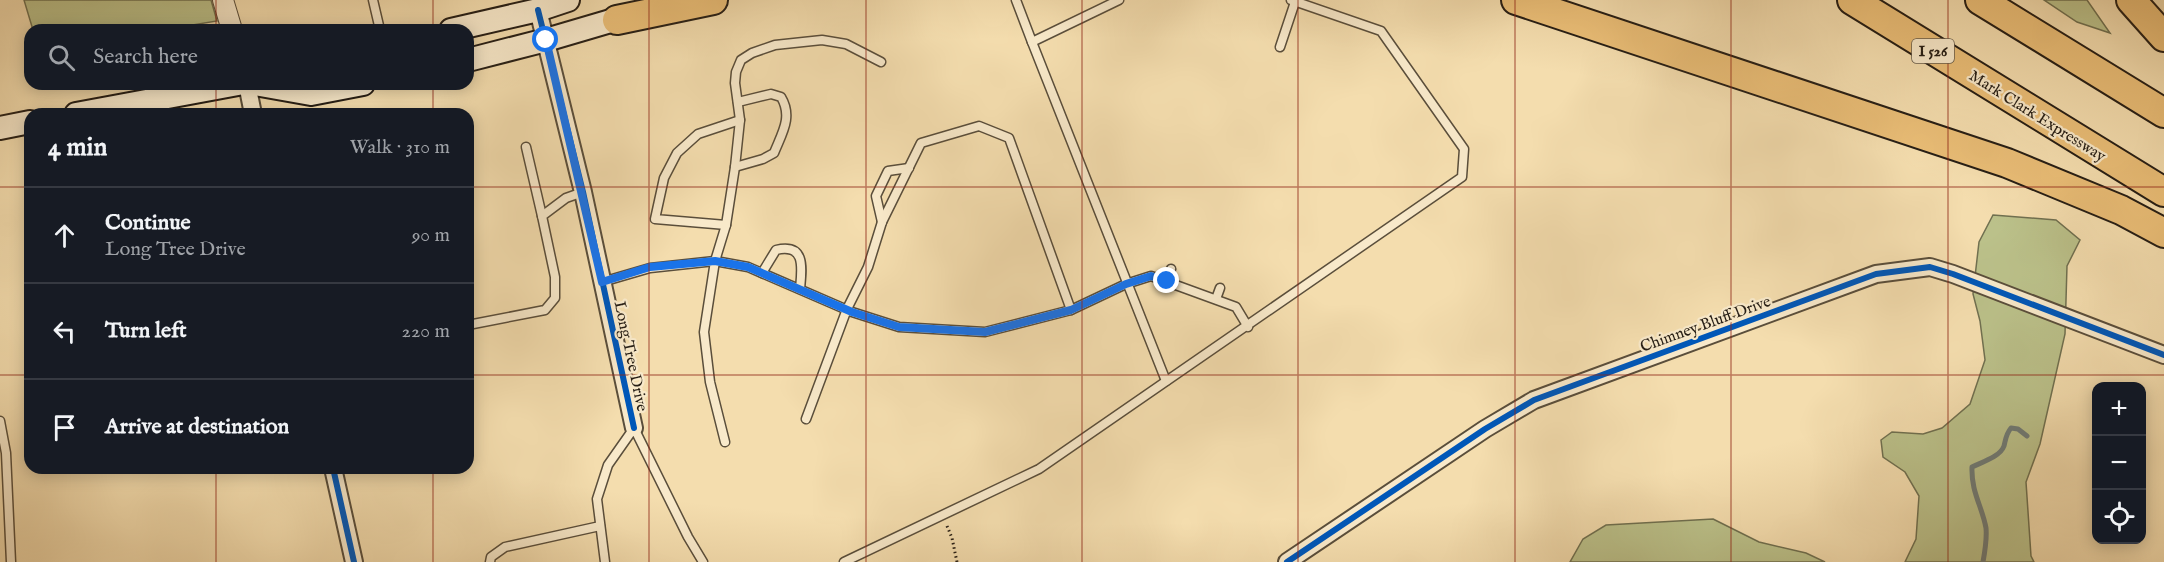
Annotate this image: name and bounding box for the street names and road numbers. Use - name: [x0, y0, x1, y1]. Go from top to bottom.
- road number: I 526: [1912, 39, 1954, 63]
- street label: Mark Clark Expressway: [1965, 66, 2109, 167]
- street label: Chimney Bluff Drive: [1638, 292, 1774, 358]
- street label: Long Tree Drive: [609, 299, 652, 414]

